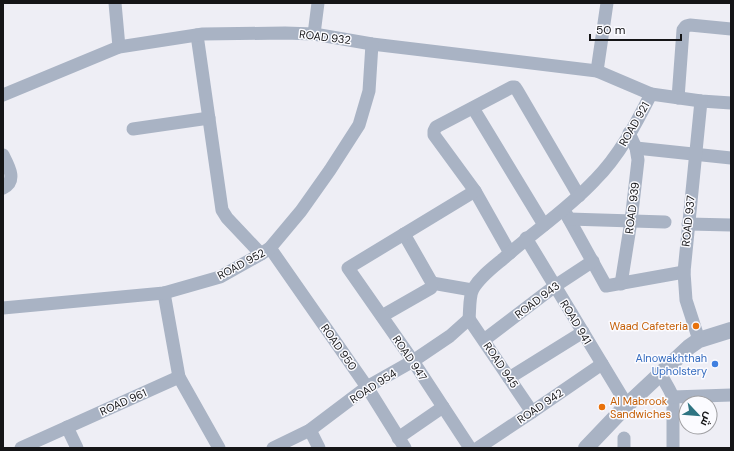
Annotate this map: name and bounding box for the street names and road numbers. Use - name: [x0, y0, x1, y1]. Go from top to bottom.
- street label: ROAD 932: [298, 27, 352, 47]
- street label: ROAD 921: [616, 99, 652, 149]
- street label: ROAD 939: [622, 181, 642, 235]
- street label: ROAD 937: [678, 195, 698, 247]
- street label: ROAD 952: [215, 246, 267, 282]
- street label: ROAD 943: [512, 279, 562, 321]
- street label: ROAD 941: [557, 297, 595, 347]
- street label: ROAD 950: [318, 321, 360, 373]
- street label: ROAD 947: [390, 333, 430, 383]
- street label: ROAD 945: [480, 339, 522, 391]
- street label: ROAD 954: [347, 366, 399, 406]
- street label: ROAD 961: [98, 386, 148, 418]
- street label: ROAD 942: [514, 386, 566, 426]

